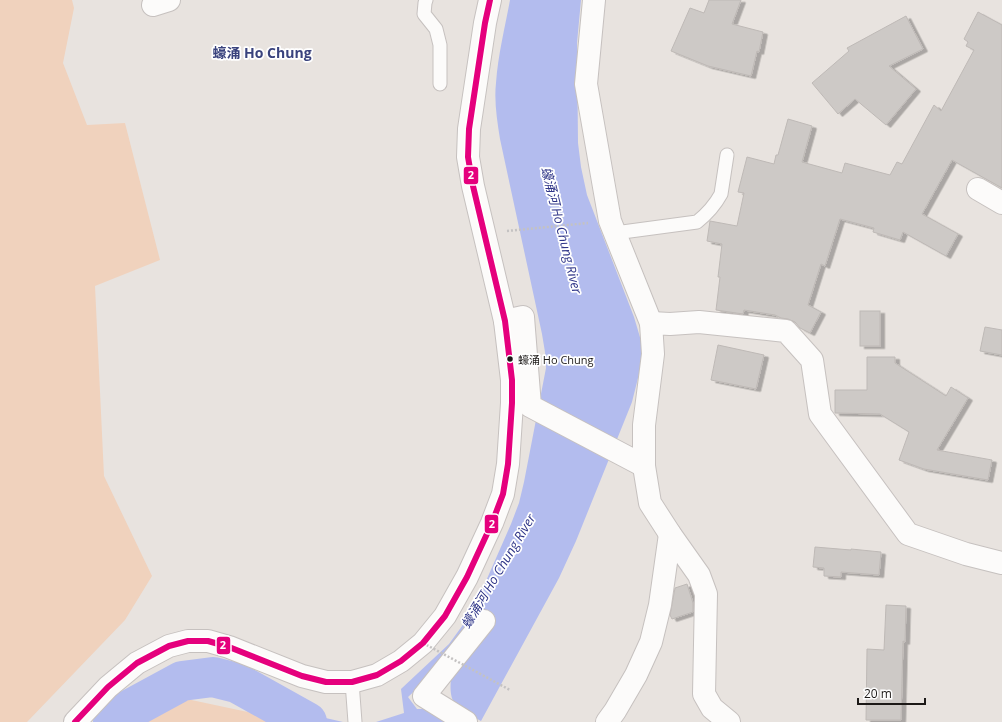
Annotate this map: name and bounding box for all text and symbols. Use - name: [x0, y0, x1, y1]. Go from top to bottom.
- district label: 蠔涌 Ho Chung: [212, 43, 312, 62]
- water label: 蠔涌河 Ho Chung River: [537, 165, 587, 296]
- line badge: 2: [463, 166, 479, 185]
- text: 2: [468, 167, 474, 182]
- place label: 蠔涌 Ho Chung: [518, 352, 594, 367]
- marker: 蠔涌 Ho Chung: [505, 354, 515, 364]
- water label: 蠔涌河 Ho Chung River: [457, 510, 540, 632]
- line badge: 2: [484, 514, 499, 534]
- text: 2: [489, 516, 495, 531]
- line badge: 2: [216, 636, 231, 655]
- text: 2: [220, 637, 226, 652]
- scale bar: [858, 680, 925, 706]
- text: 20 m: [864, 685, 892, 702]

